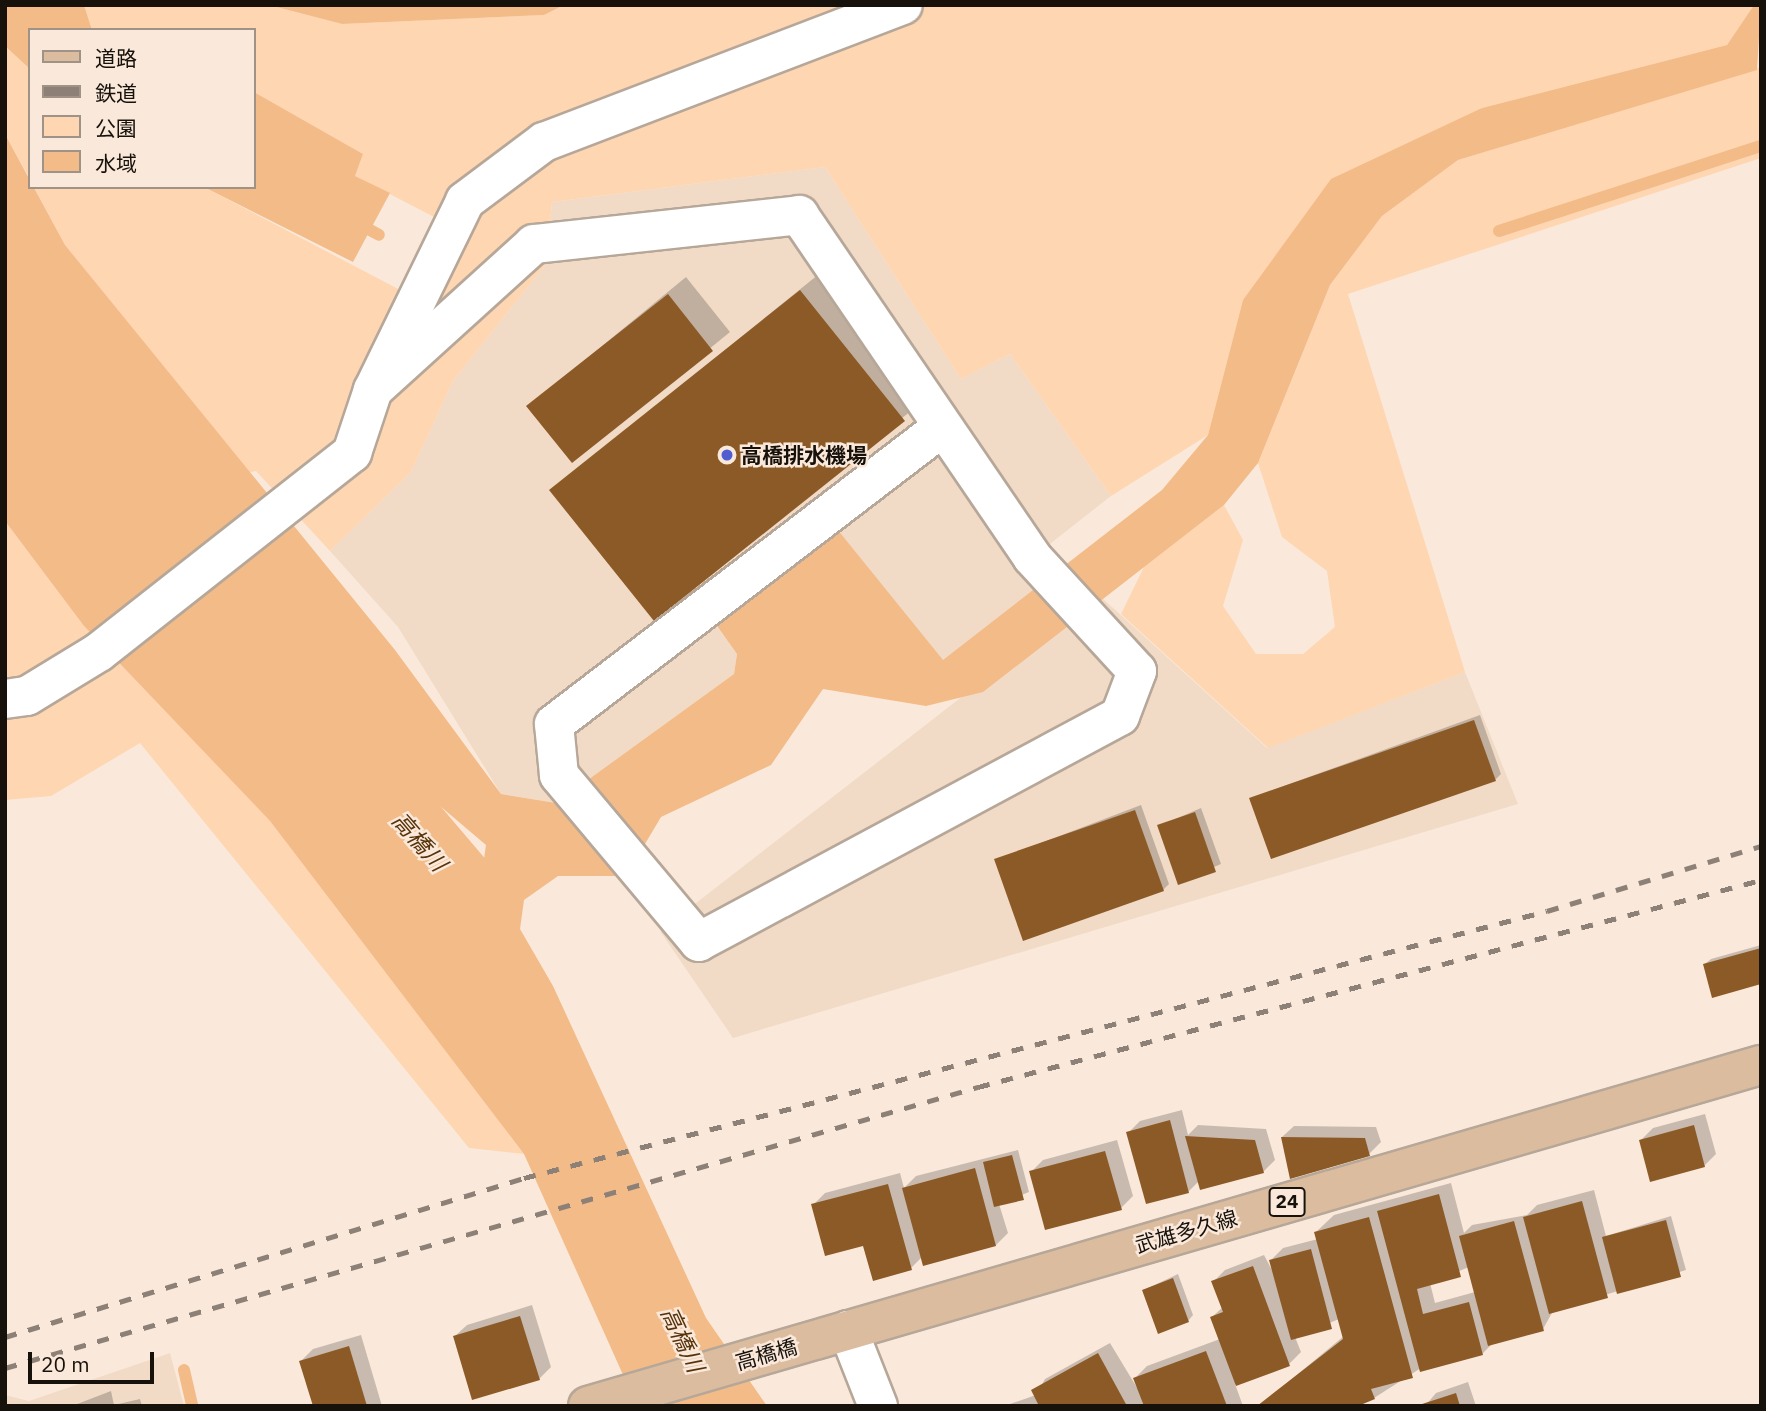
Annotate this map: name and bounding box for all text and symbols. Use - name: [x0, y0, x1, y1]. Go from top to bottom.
- legend: [28, 28, 256, 189]
- text: 道路: [95, 44, 137, 72]
- text: 鉄道: [95, 79, 137, 107]
- text: 公園: [95, 114, 137, 142]
- text: 水域: [95, 149, 137, 177]
- place label: 高橋排水機場: [741, 442, 867, 468]
- marker: 高橋排水機場: [719, 447, 735, 463]
- water label: 高橋川: [387, 806, 453, 876]
- road number: 24: [1268, 1186, 1306, 1218]
- street label: 武雄多久線: [1132, 1204, 1240, 1258]
- water label: 高橋川: [656, 1302, 710, 1376]
- street label: 高橋橋: [732, 1333, 800, 1375]
- scale bar: [32, 1338, 158, 1382]
- text: 20 m: [41, 1350, 90, 1378]

